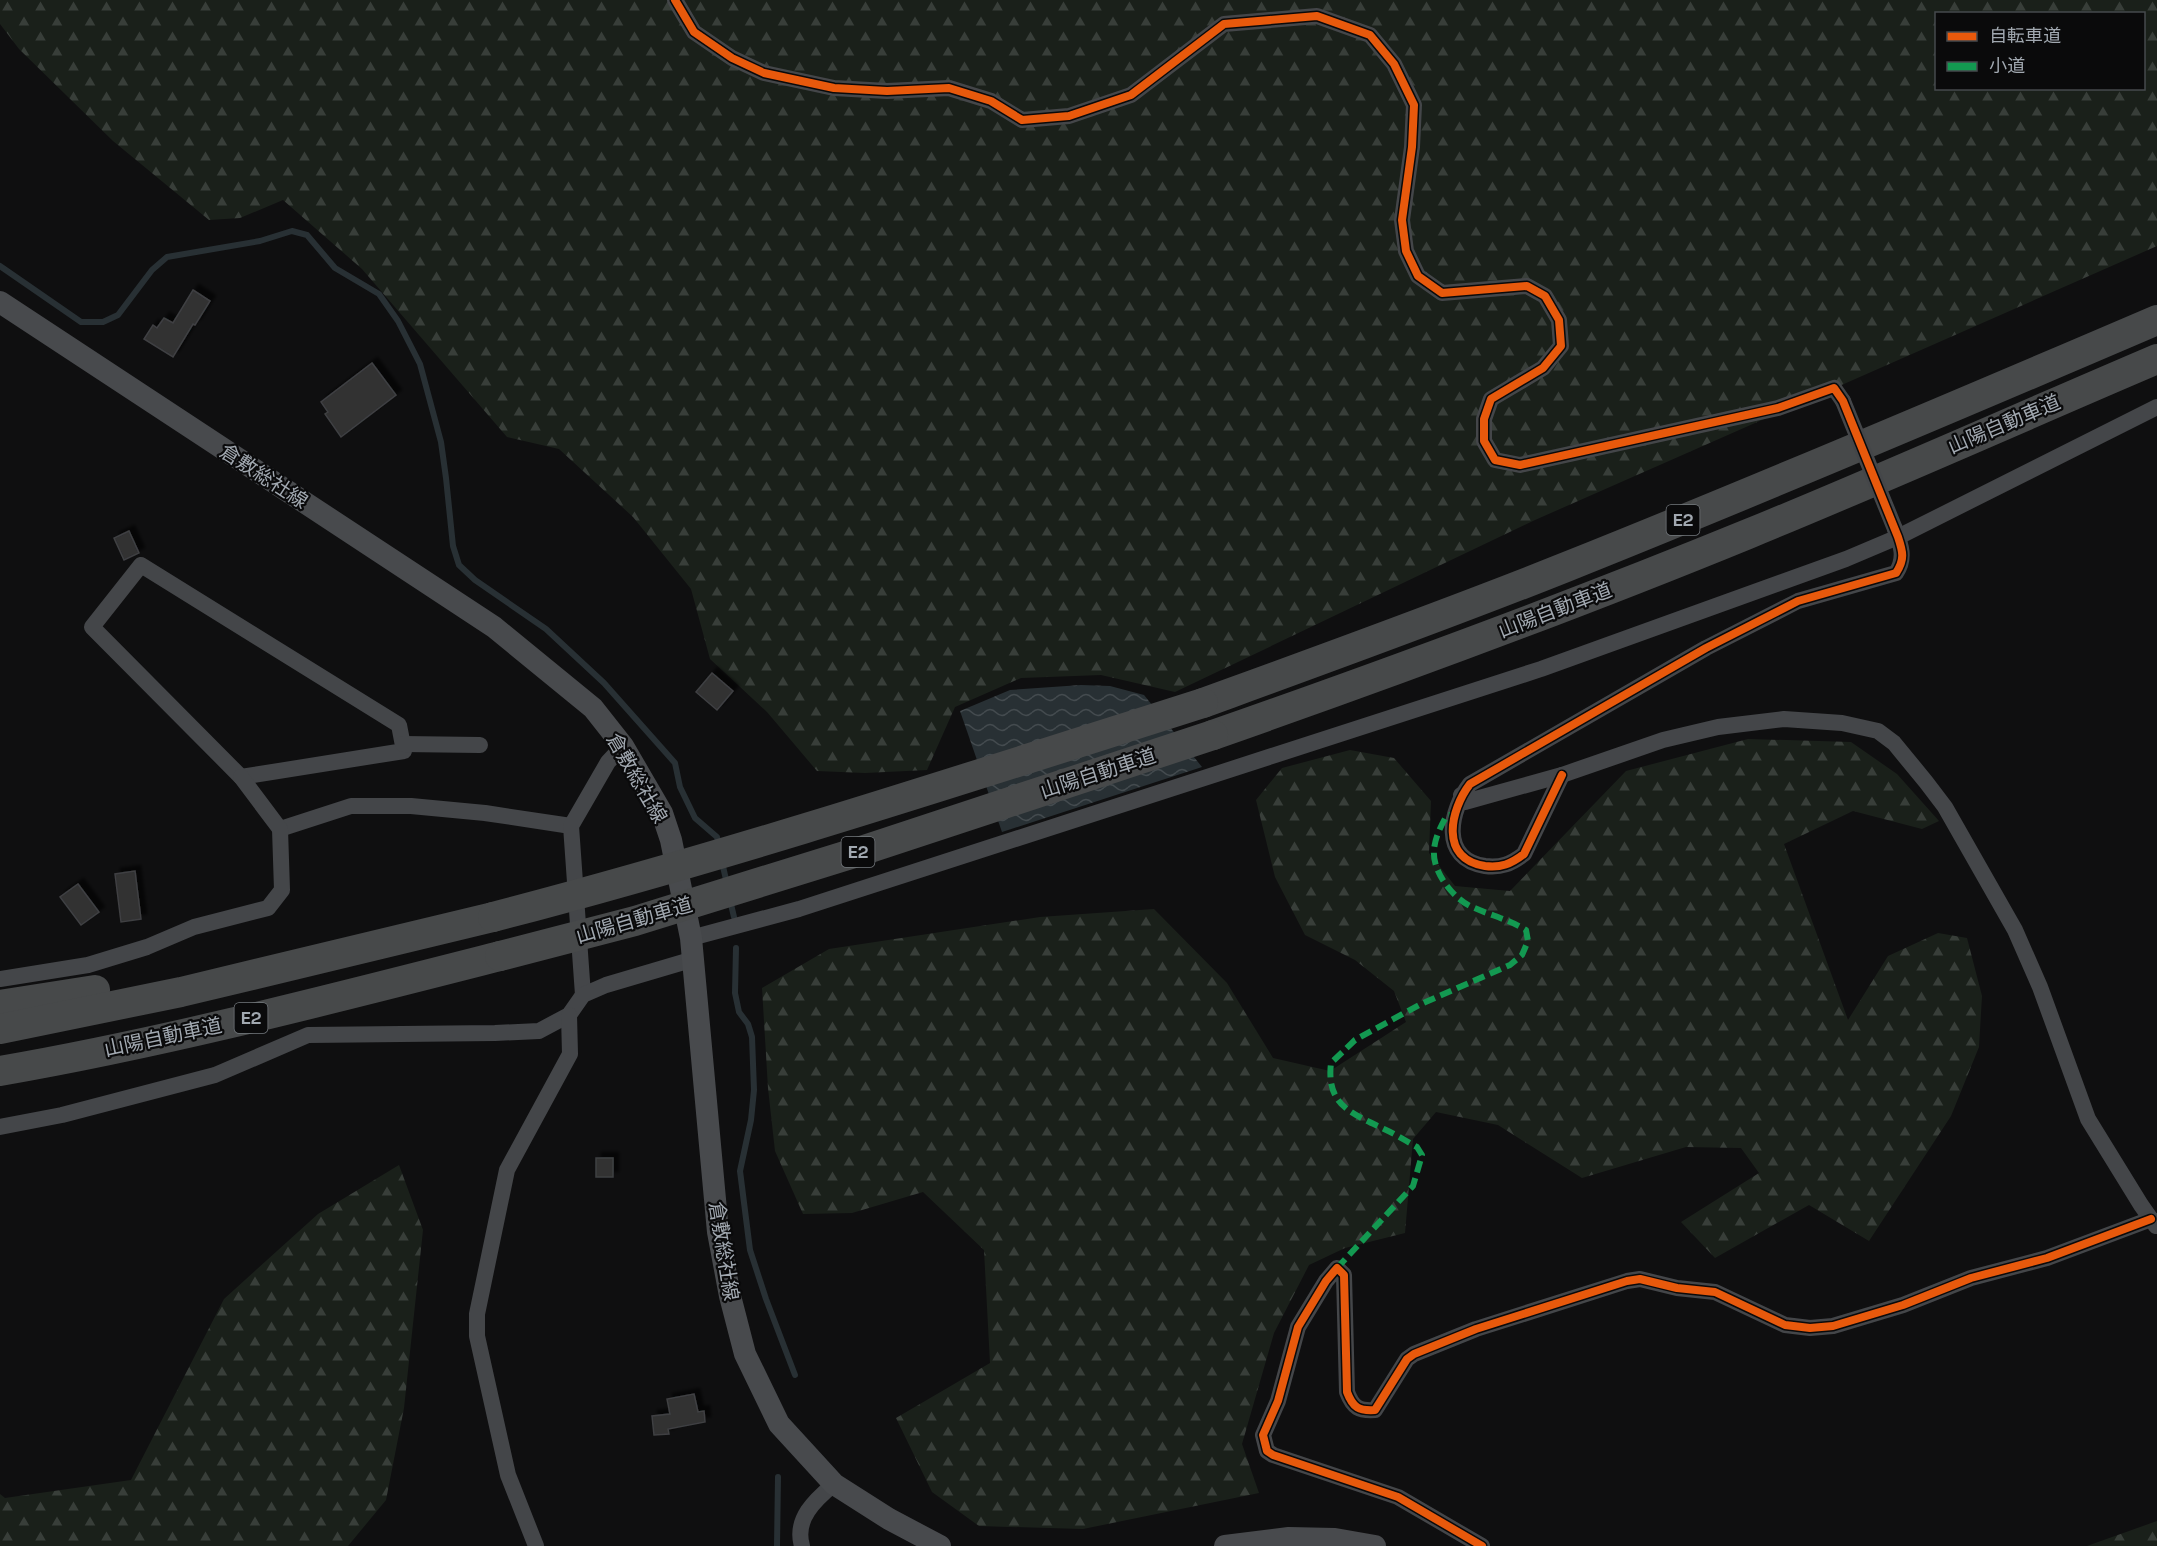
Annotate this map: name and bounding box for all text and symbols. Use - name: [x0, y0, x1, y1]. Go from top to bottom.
- legend: [1935, 12, 2145, 90]
- text: 自転車道: [1989, 24, 2061, 47]
- text: 小道: [1989, 54, 2025, 77]
- street label: 山陽自動車道: [1944, 389, 2064, 459]
- street label: 倉敷総社線: [215, 438, 313, 514]
- road number: E2: [1666, 505, 1700, 535]
- street label: 山陽自動車道: [1494, 576, 1616, 644]
- street label: 倉敷総社線: [601, 728, 673, 828]
- street label: 山陽自動車道: [1037, 742, 1159, 804]
- road number: E2: [842, 837, 874, 867]
- street label: 山陽自動車道: [573, 891, 695, 949]
- road number: E2: [234, 1003, 268, 1033]
- street label: 山陽自動車道: [102, 1012, 224, 1062]
- street label: 倉敷総社線: [703, 1200, 745, 1302]

